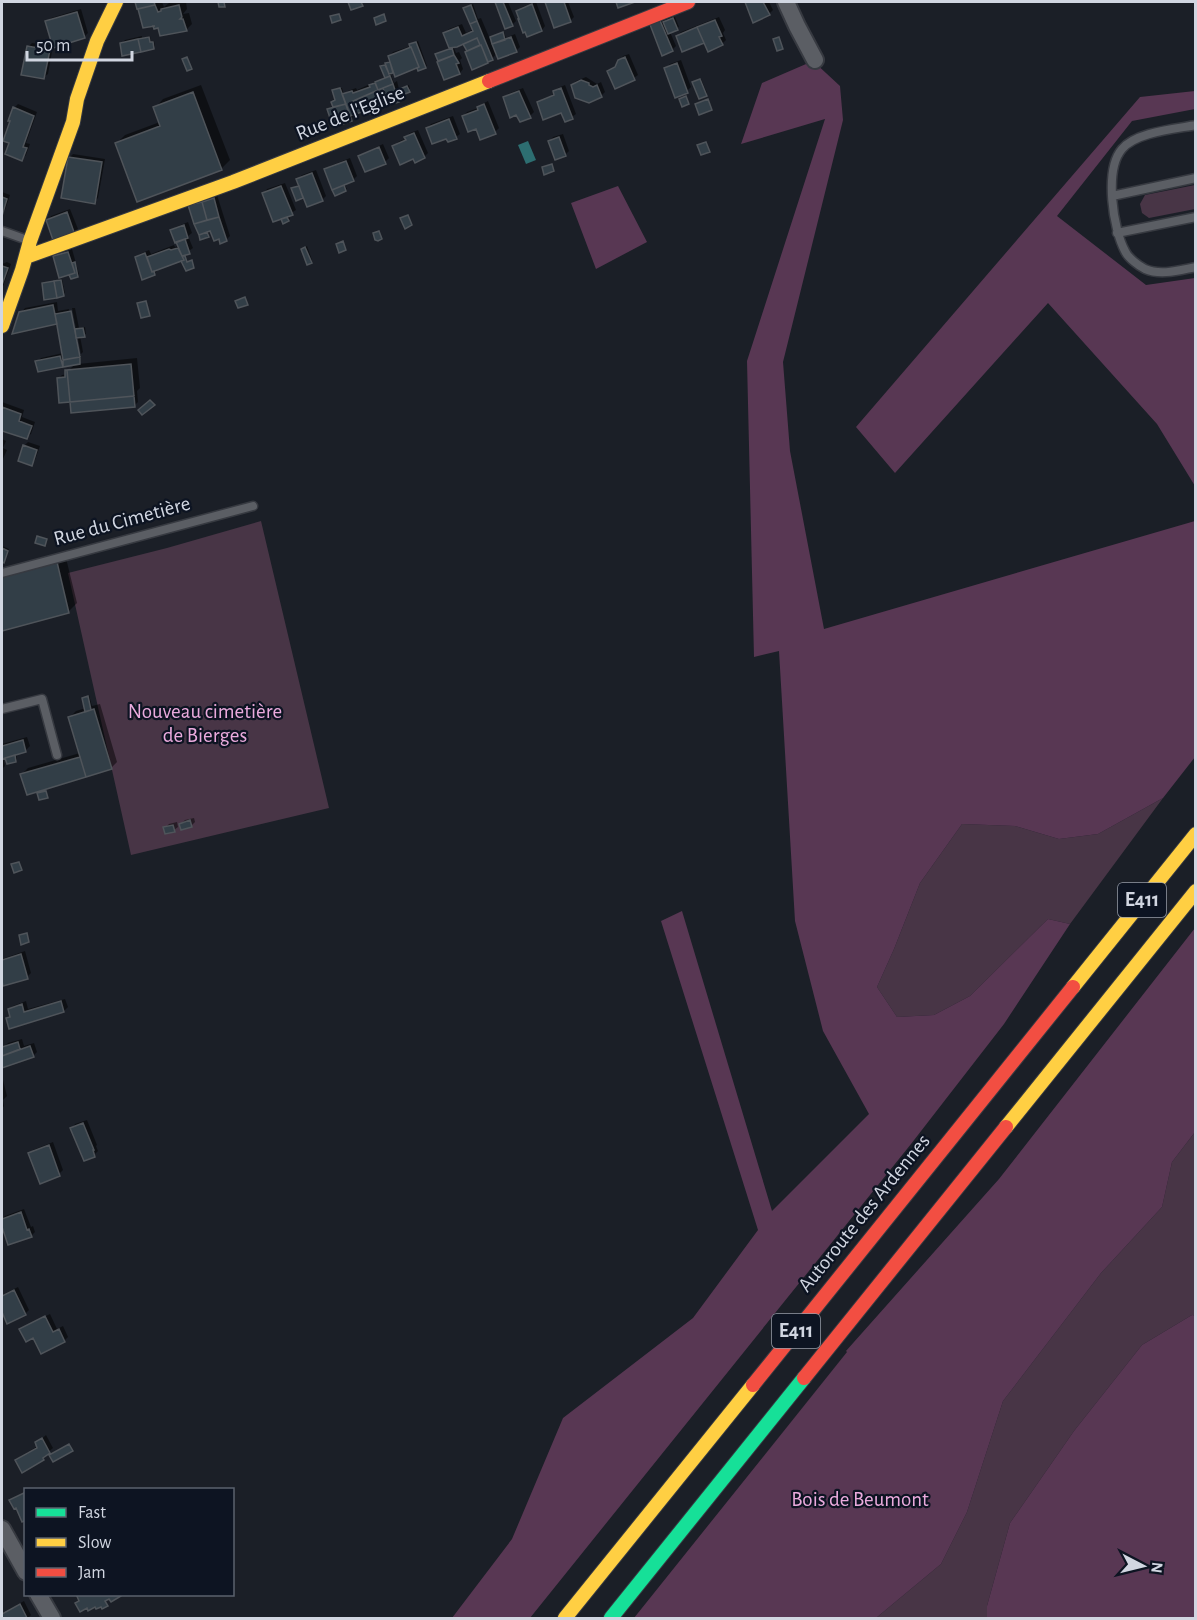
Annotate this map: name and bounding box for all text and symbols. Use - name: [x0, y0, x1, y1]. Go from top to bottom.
- scale bar: [27, 24, 132, 62]
- text: 50 m: [36, 37, 70, 55]
- street label: Rue de l'Eglise: [293, 82, 407, 144]
- street label: Rue du Cimetière: [51, 493, 193, 549]
- park label: Nouveau cimetière de Bierges: [128, 701, 282, 746]
- road number: E411: [1118, 883, 1166, 917]
- street label: Autoroute des Ardennes: [794, 1130, 934, 1296]
- road number: E411: [772, 1314, 820, 1348]
- legend: [24, 1488, 234, 1596]
- park label: Bois de Beumont: [791, 1489, 929, 1510]
- text: Fast: [78, 1504, 106, 1522]
- text: Slow: [78, 1534, 111, 1552]
- north arrow: [1113, 1536, 1173, 1596]
- text: N: [1148, 1561, 1166, 1574]
- text: Jam: [78, 1564, 106, 1582]

